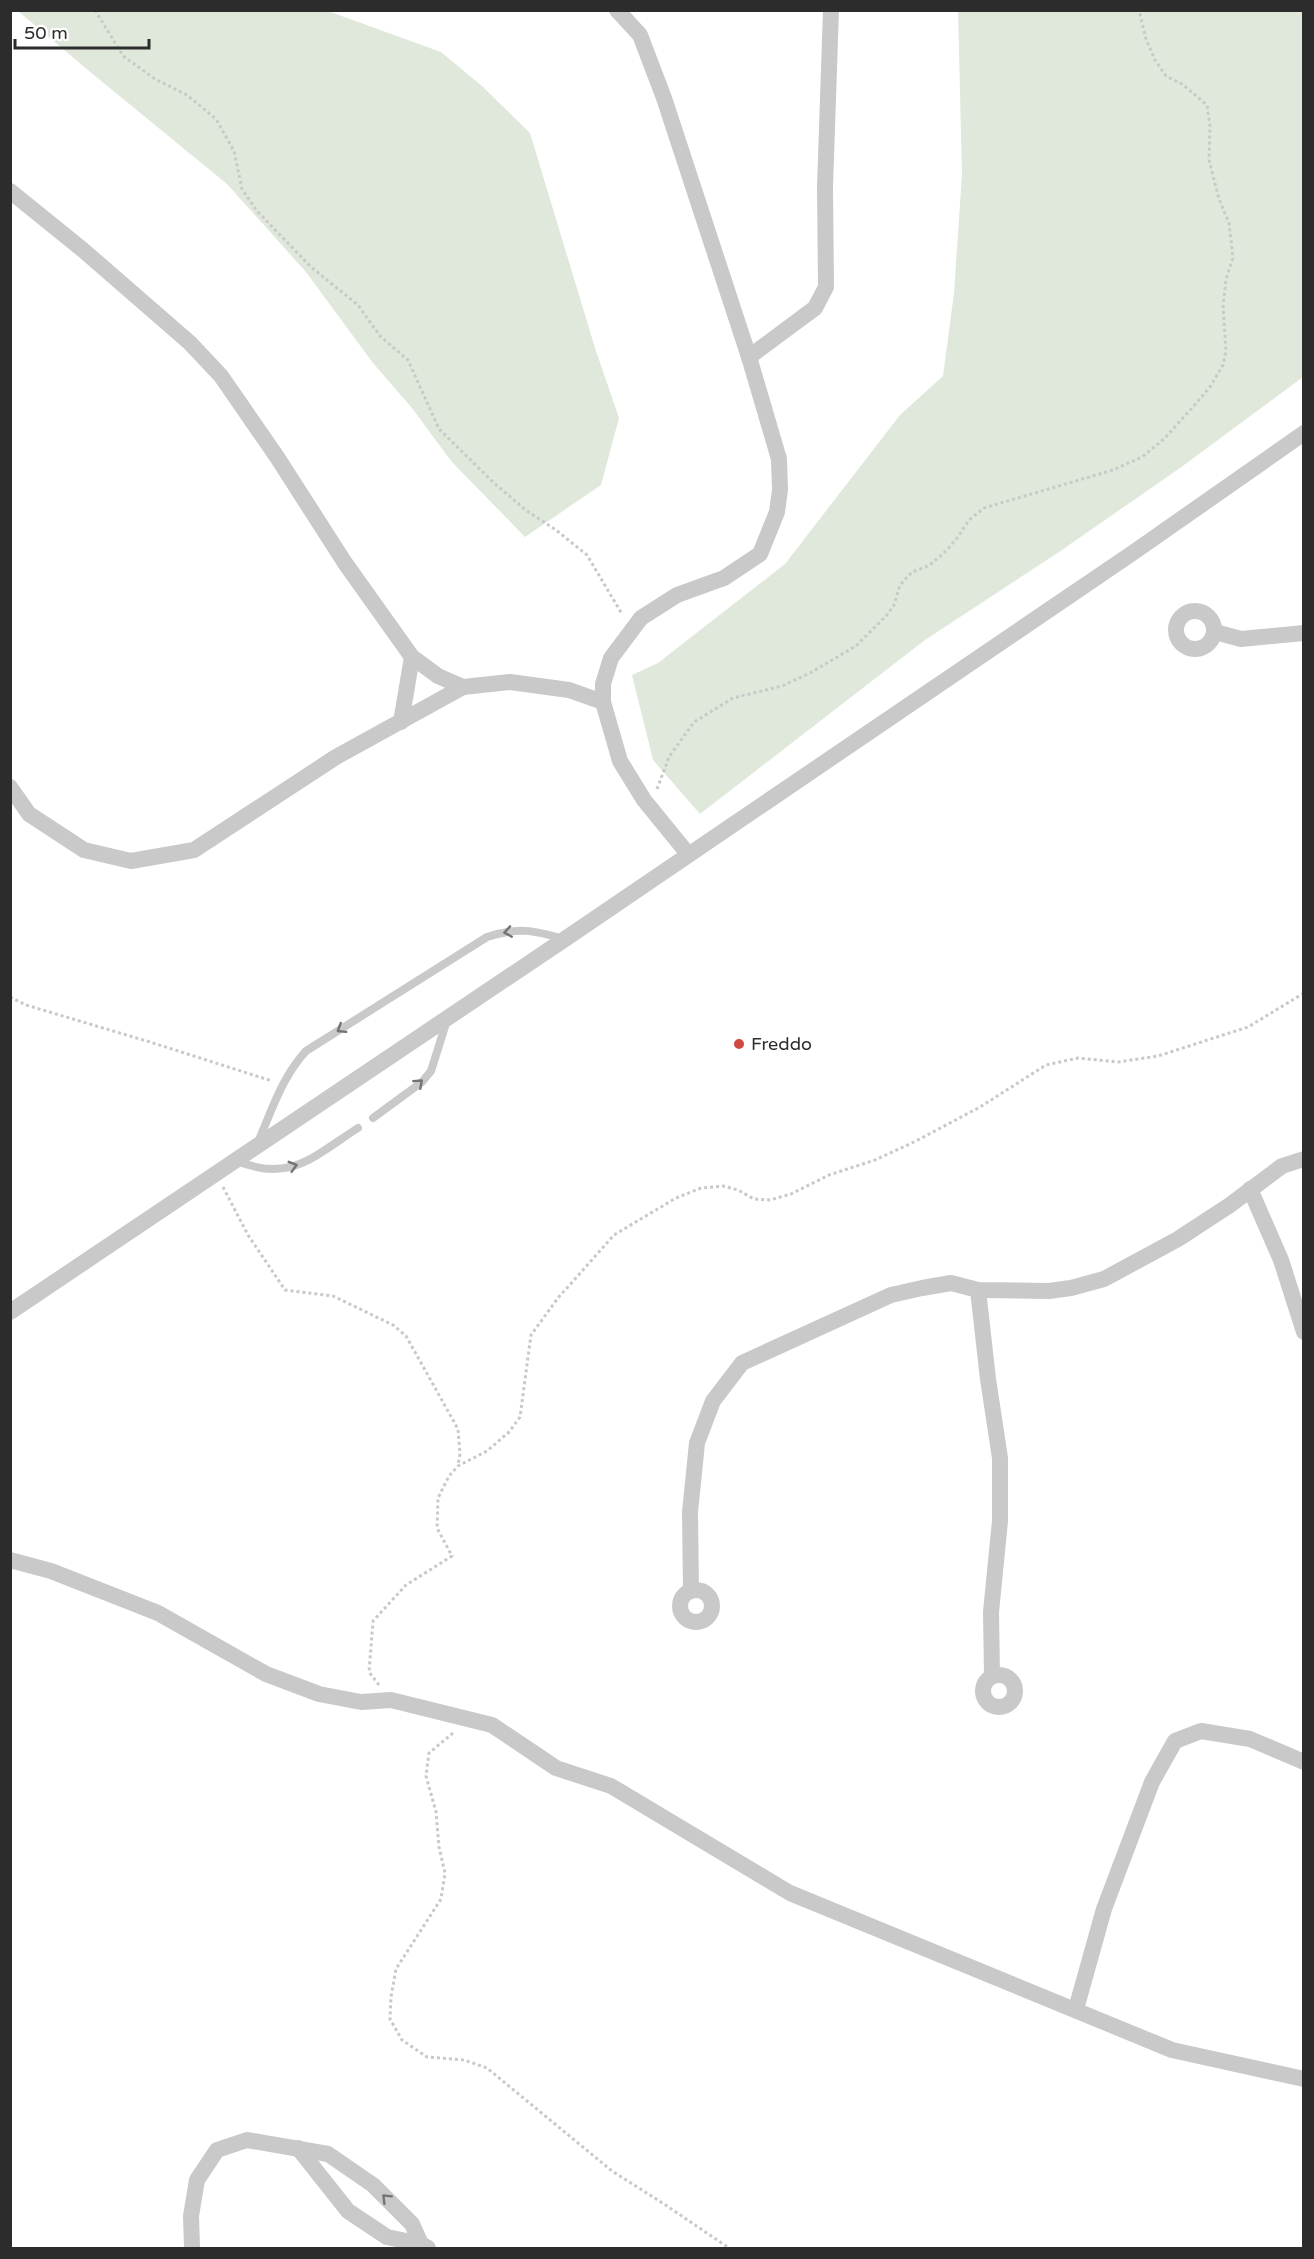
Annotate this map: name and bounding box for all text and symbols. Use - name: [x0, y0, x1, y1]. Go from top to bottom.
- scale bar: [15, 12, 148, 50]
- text: 50 m: [24, 22, 68, 44]
- one-way arrow: [503, 925, 513, 938]
- one-way arrow: [336, 1022, 347, 1033]
- place label: Freddo: [751, 1033, 812, 1055]
- marker: Freddo: [732, 1037, 746, 1051]
- one-way arrow: [413, 1079, 423, 1090]
- one-way arrow: [287, 1161, 298, 1173]
- one-way arrow: [383, 2195, 394, 2206]

